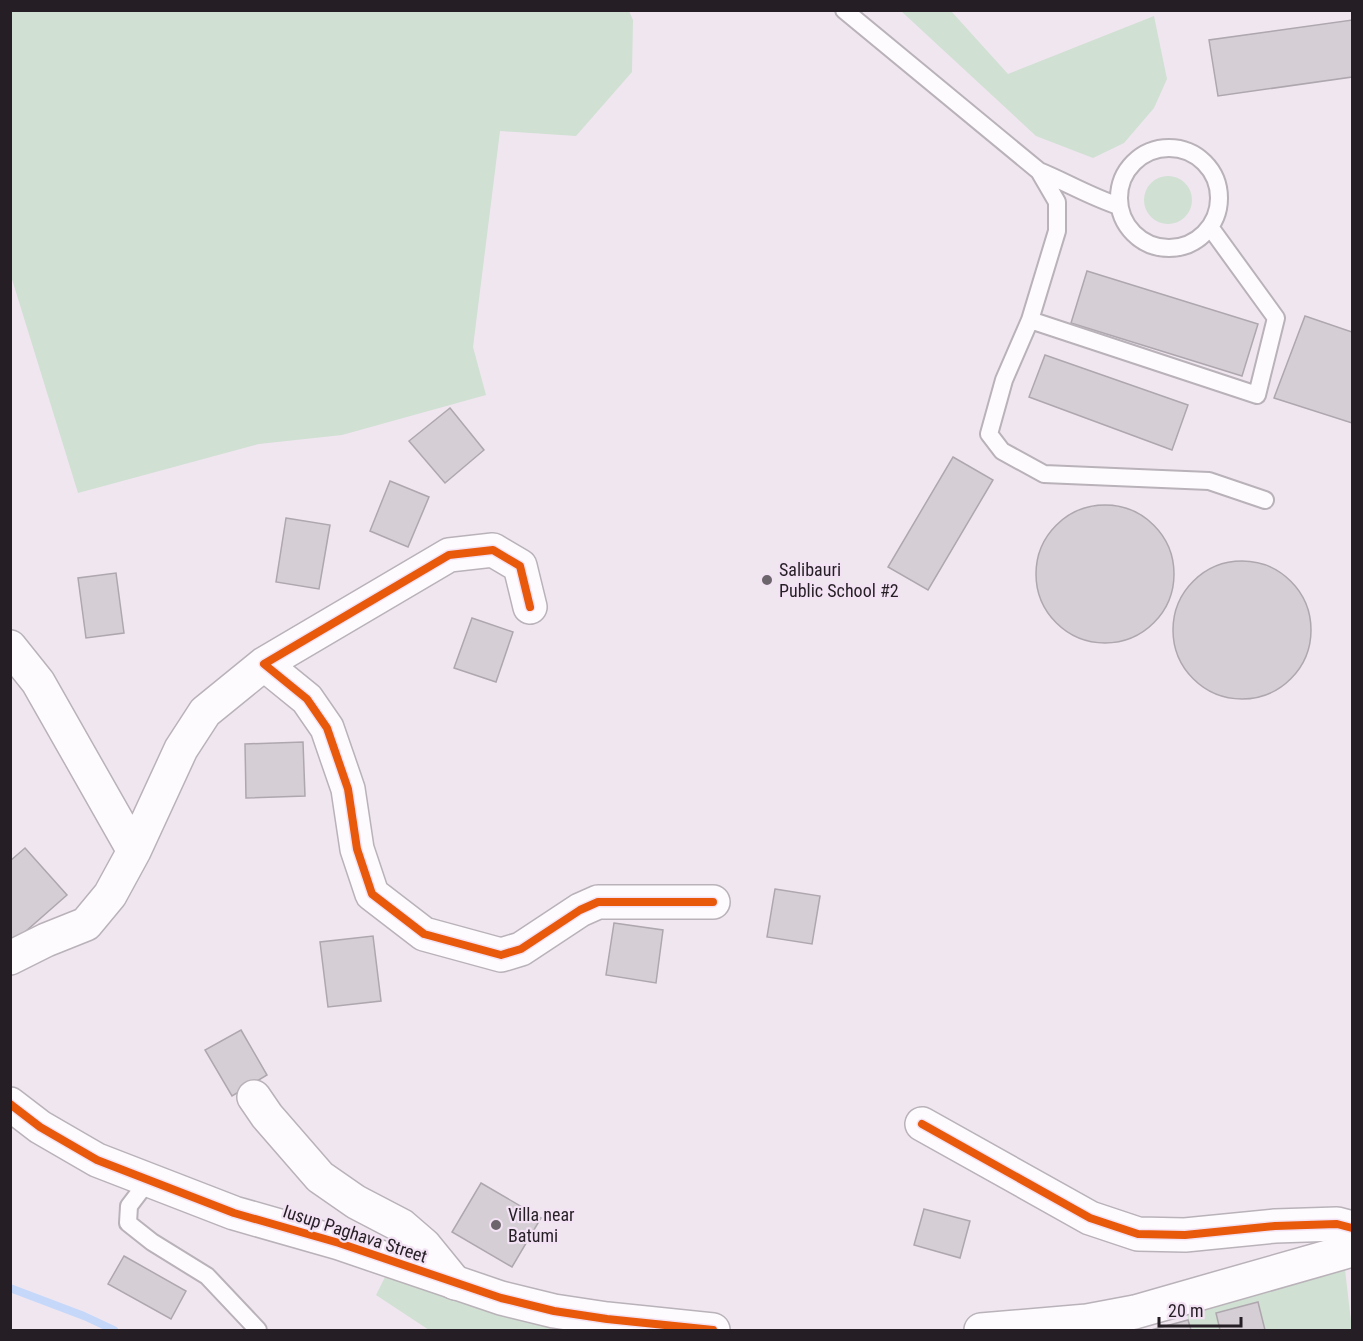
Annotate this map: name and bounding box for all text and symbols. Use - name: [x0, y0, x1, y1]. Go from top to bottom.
- place label: Salibauri Public School #2: [779, 559, 899, 601]
- marker: Salibauri Public School #2: [760, 573, 774, 587]
- street label: Iusup Paghava Street: [280, 1200, 430, 1267]
- place label: Villa near Batumi: [508, 1204, 575, 1246]
- marker: Villa near Batumi: [489, 1218, 503, 1232]
- scale bar: [1159, 1290, 1242, 1328]
- text: 20 m: [1168, 1300, 1203, 1321]

